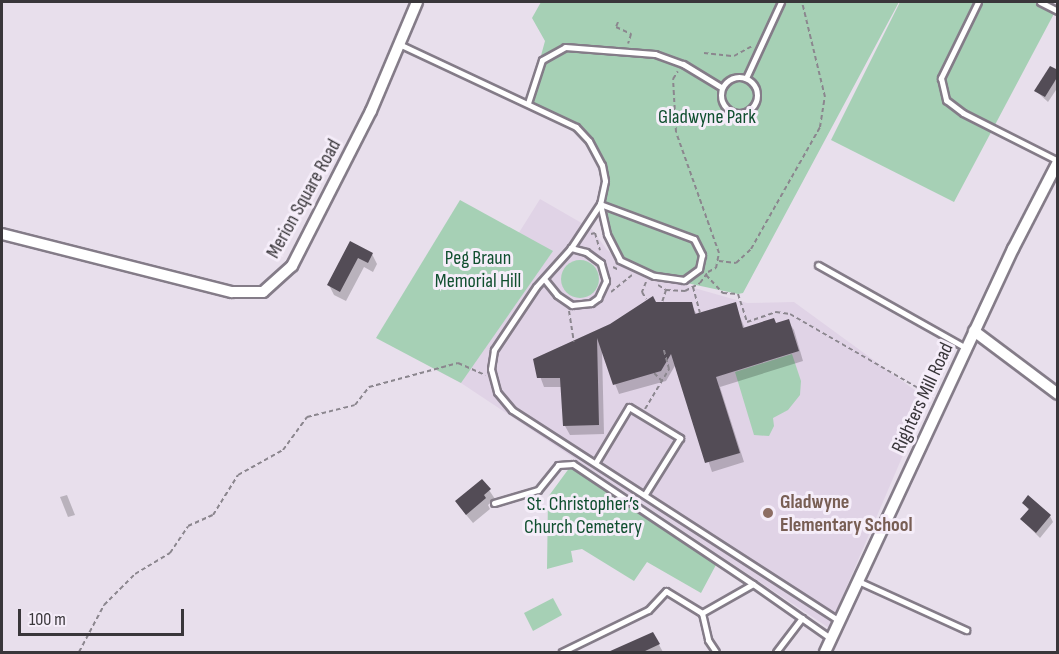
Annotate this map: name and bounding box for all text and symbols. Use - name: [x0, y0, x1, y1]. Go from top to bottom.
- park label: Gladwyne Park: [658, 105, 756, 129]
- street label: Merion Square Road: [261, 135, 347, 263]
- park label: Peg Braun Memorial Hill: [435, 246, 521, 293]
- street label: Righters Mill Road: [887, 339, 959, 457]
- place label: Gladwyne Elementary School: [780, 490, 913, 537]
- park label: St. Christopher’s Church Cemetery: [524, 492, 642, 539]
- marker: Gladwyne Elementary School: [761, 506, 775, 520]
- scale bar: [21, 597, 188, 635]
- text: 100 m: [29, 609, 66, 630]

